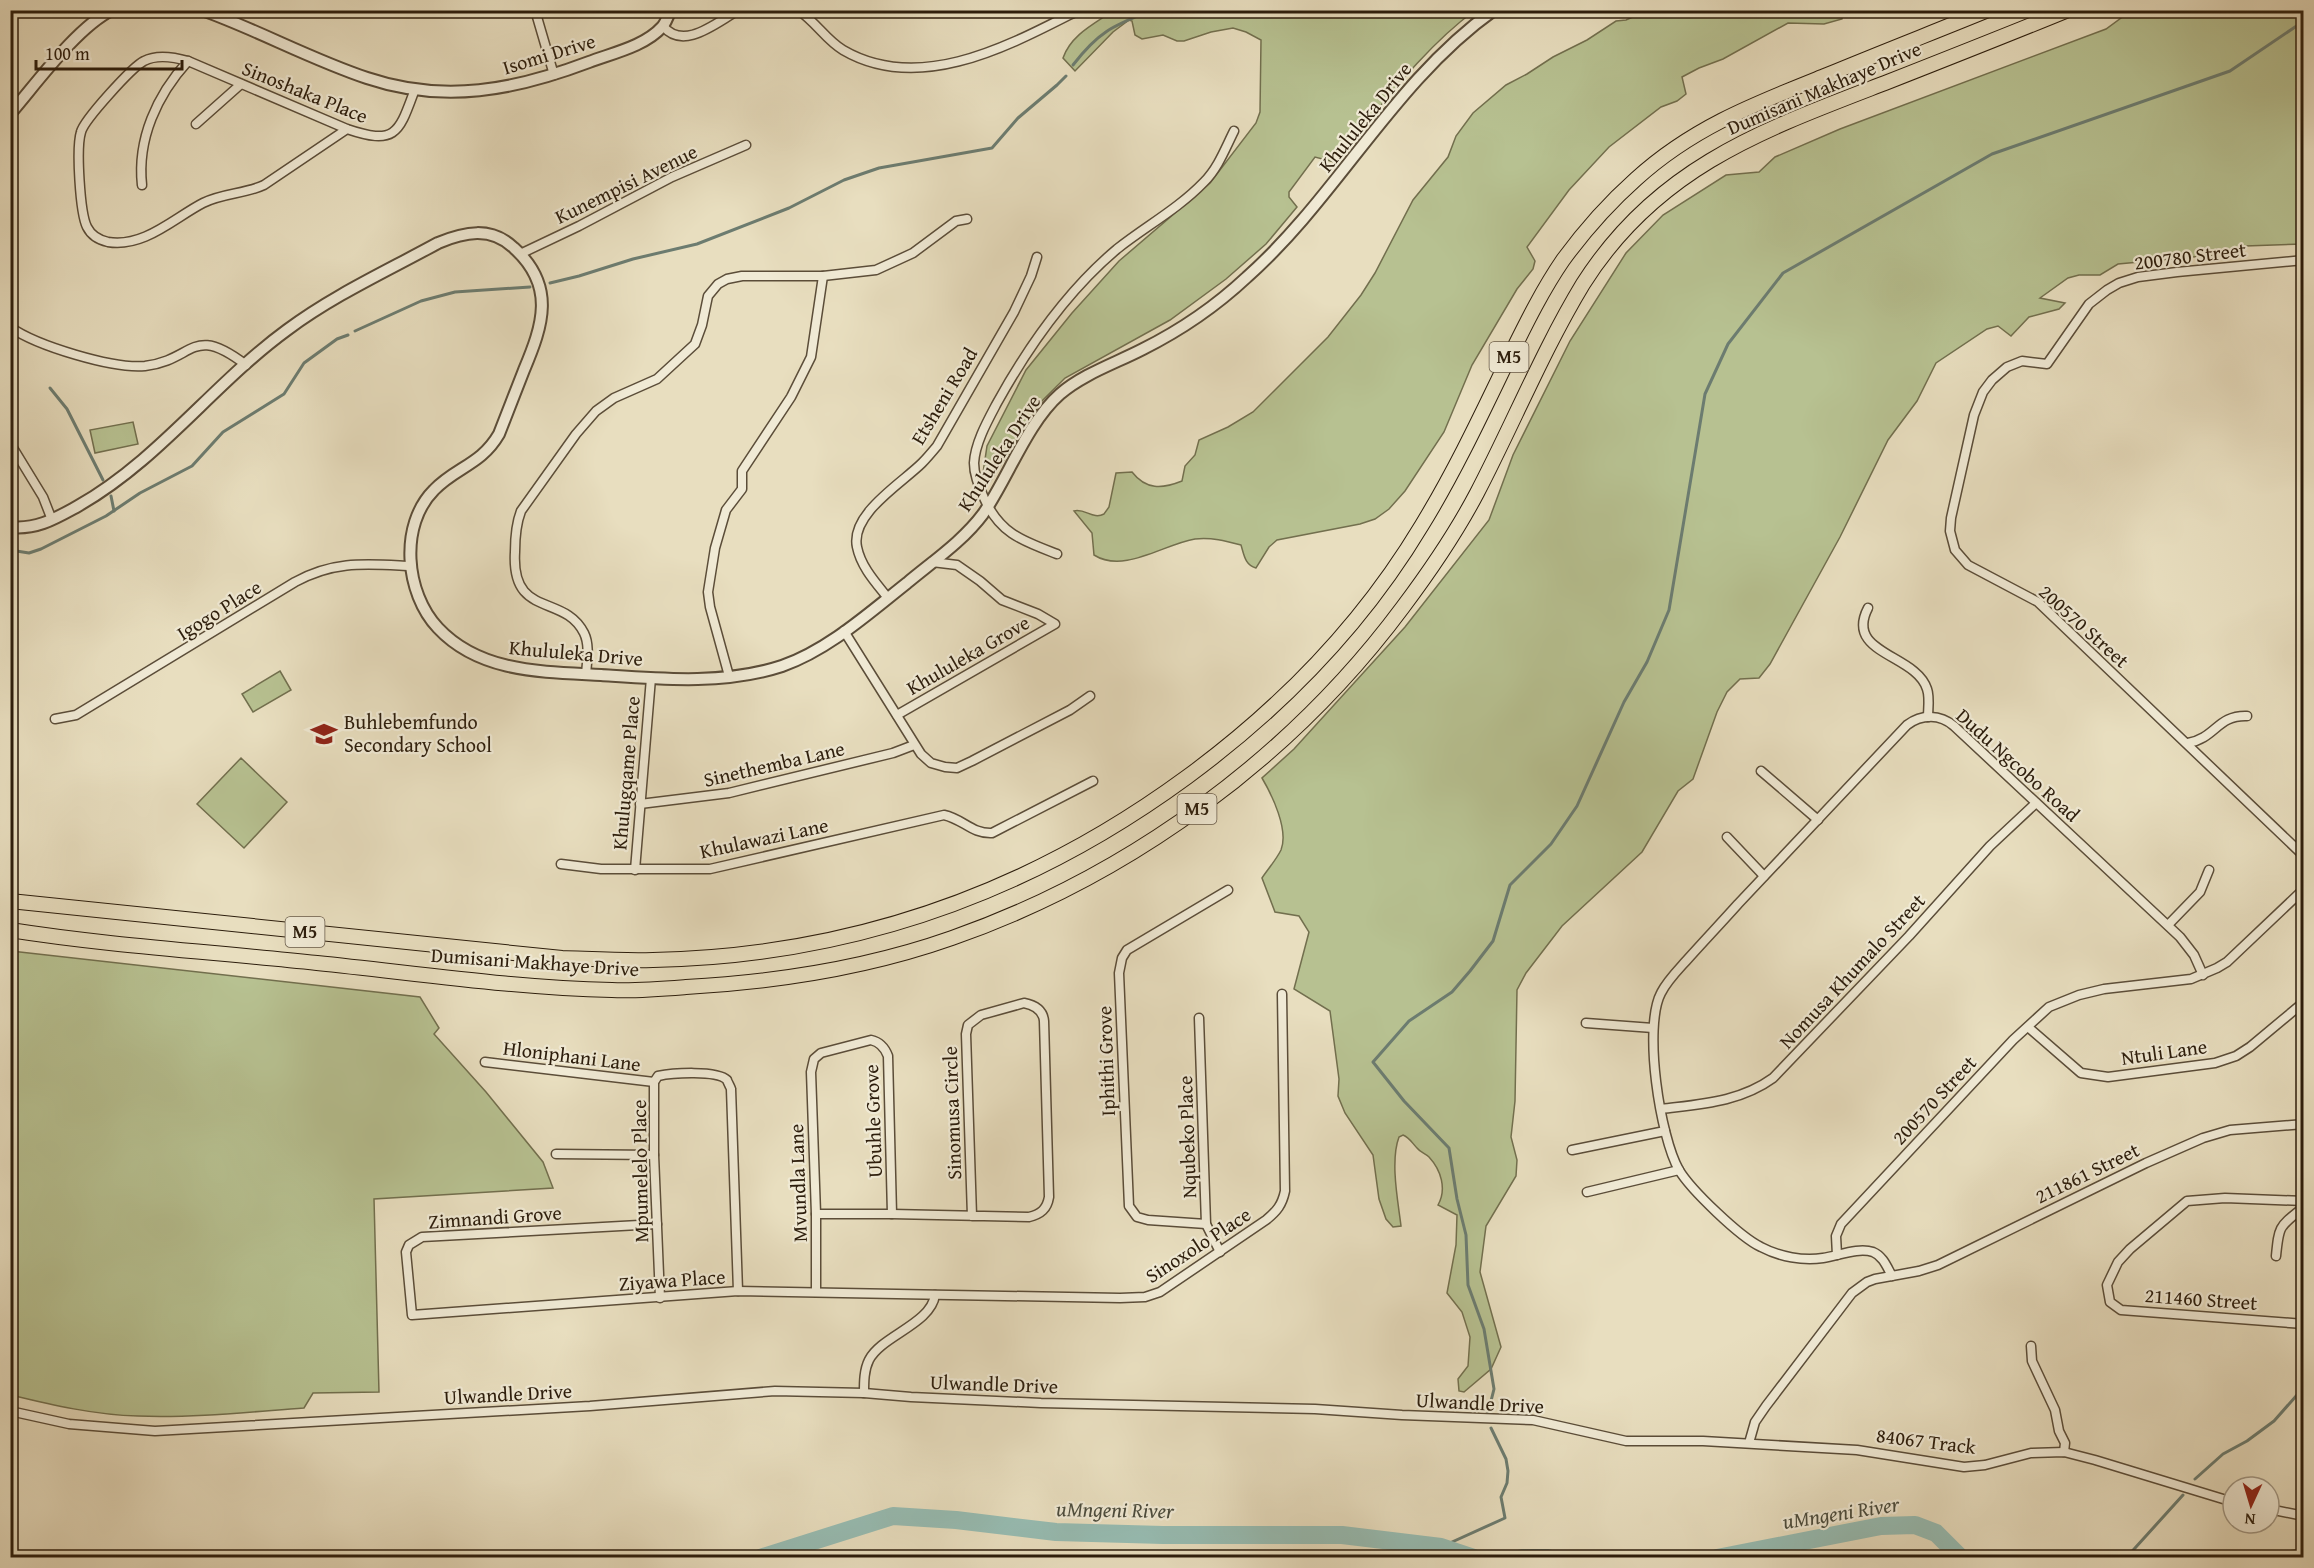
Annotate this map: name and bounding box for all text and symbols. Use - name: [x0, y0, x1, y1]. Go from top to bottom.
- street label: Isomi Drive: [499, 26, 599, 81]
- scale bar: [36, 33, 182, 71]
- street label: Dumisani Makhaye Drive: [1722, 33, 1925, 142]
- text: 100 m: [45, 40, 90, 67]
- street label: Sinoshaka Place: [238, 53, 373, 130]
- street label: Khululeka Drive: [1311, 55, 1418, 178]
- street label: Kunempisi Avenue: [550, 136, 702, 231]
- street label: 200780 Street: [2132, 234, 2248, 277]
- street label: Etsheni Road: [903, 341, 984, 450]
- road number: M5: [1490, 342, 1528, 372]
- street label: Khululeka Drive: [950, 389, 1047, 517]
- street label: Igogo Place: [171, 572, 267, 647]
- street label: 200570 Street: [2033, 577, 2136, 674]
- street label: Khululeka Grove: [901, 608, 1035, 702]
- street label: Khululeka Drive: [508, 632, 644, 673]
- street label: Khulugqame Place: [604, 695, 647, 851]
- street label: Dudu Ngcobo Road: [1950, 701, 2087, 828]
- place label: Buhlebemfundo Secondary School: [344, 707, 492, 759]
- school or university icon: Buhlebemfundo Secondary School: [309, 719, 339, 749]
- street label: Sinethemba Lane: [700, 733, 847, 794]
- road number: M5: [1178, 794, 1216, 824]
- street label: Khulawazi Lane: [697, 810, 831, 865]
- street label: Nomusa Khumalo Street: [1772, 887, 1931, 1055]
- road number: M5: [286, 917, 324, 947]
- street label: Dumisani Makhaye Drive: [430, 940, 640, 983]
- street label: Iphithi Grove: [1089, 1005, 1122, 1117]
- street label: Ntuli Lane: [2119, 1031, 2209, 1072]
- street label: Hloniphani Lane: [502, 1033, 643, 1078]
- street label: Sinomusa Circle: [935, 1046, 968, 1180]
- street label: 200570 Street: [1885, 1049, 1983, 1151]
- street label: Ubuhle Grove: [856, 1064, 889, 1178]
- street label: Nqubeko Place: [1170, 1075, 1203, 1199]
- street label: Mpumelelo Place: [624, 1099, 655, 1243]
- street label: Mvundla Lane: [781, 1123, 814, 1243]
- street label: 211861 Street: [2030, 1135, 2144, 1210]
- street label: Zimnandi Grove: [427, 1197, 563, 1236]
- street label: Sinoxolo Place: [1139, 1200, 1256, 1290]
- street label: Ziyawa Place: [618, 1261, 726, 1298]
- street label: 211460 Street: [2144, 1280, 2258, 1317]
- street label: Ulwandle Drive: [929, 1367, 1059, 1400]
- street label: Ulwandle Drive: [443, 1376, 573, 1411]
- street label: Ulwandle Drive: [1415, 1385, 1545, 1420]
- street label: 84067 Track: [1875, 1420, 1978, 1461]
- north arrow: [2221, 1475, 2281, 1535]
- water label: uMngeni River: [1780, 1488, 1903, 1537]
- water label: uMngeni River: [1056, 1493, 1175, 1526]
- text: N: [2243, 1508, 2256, 1532]

